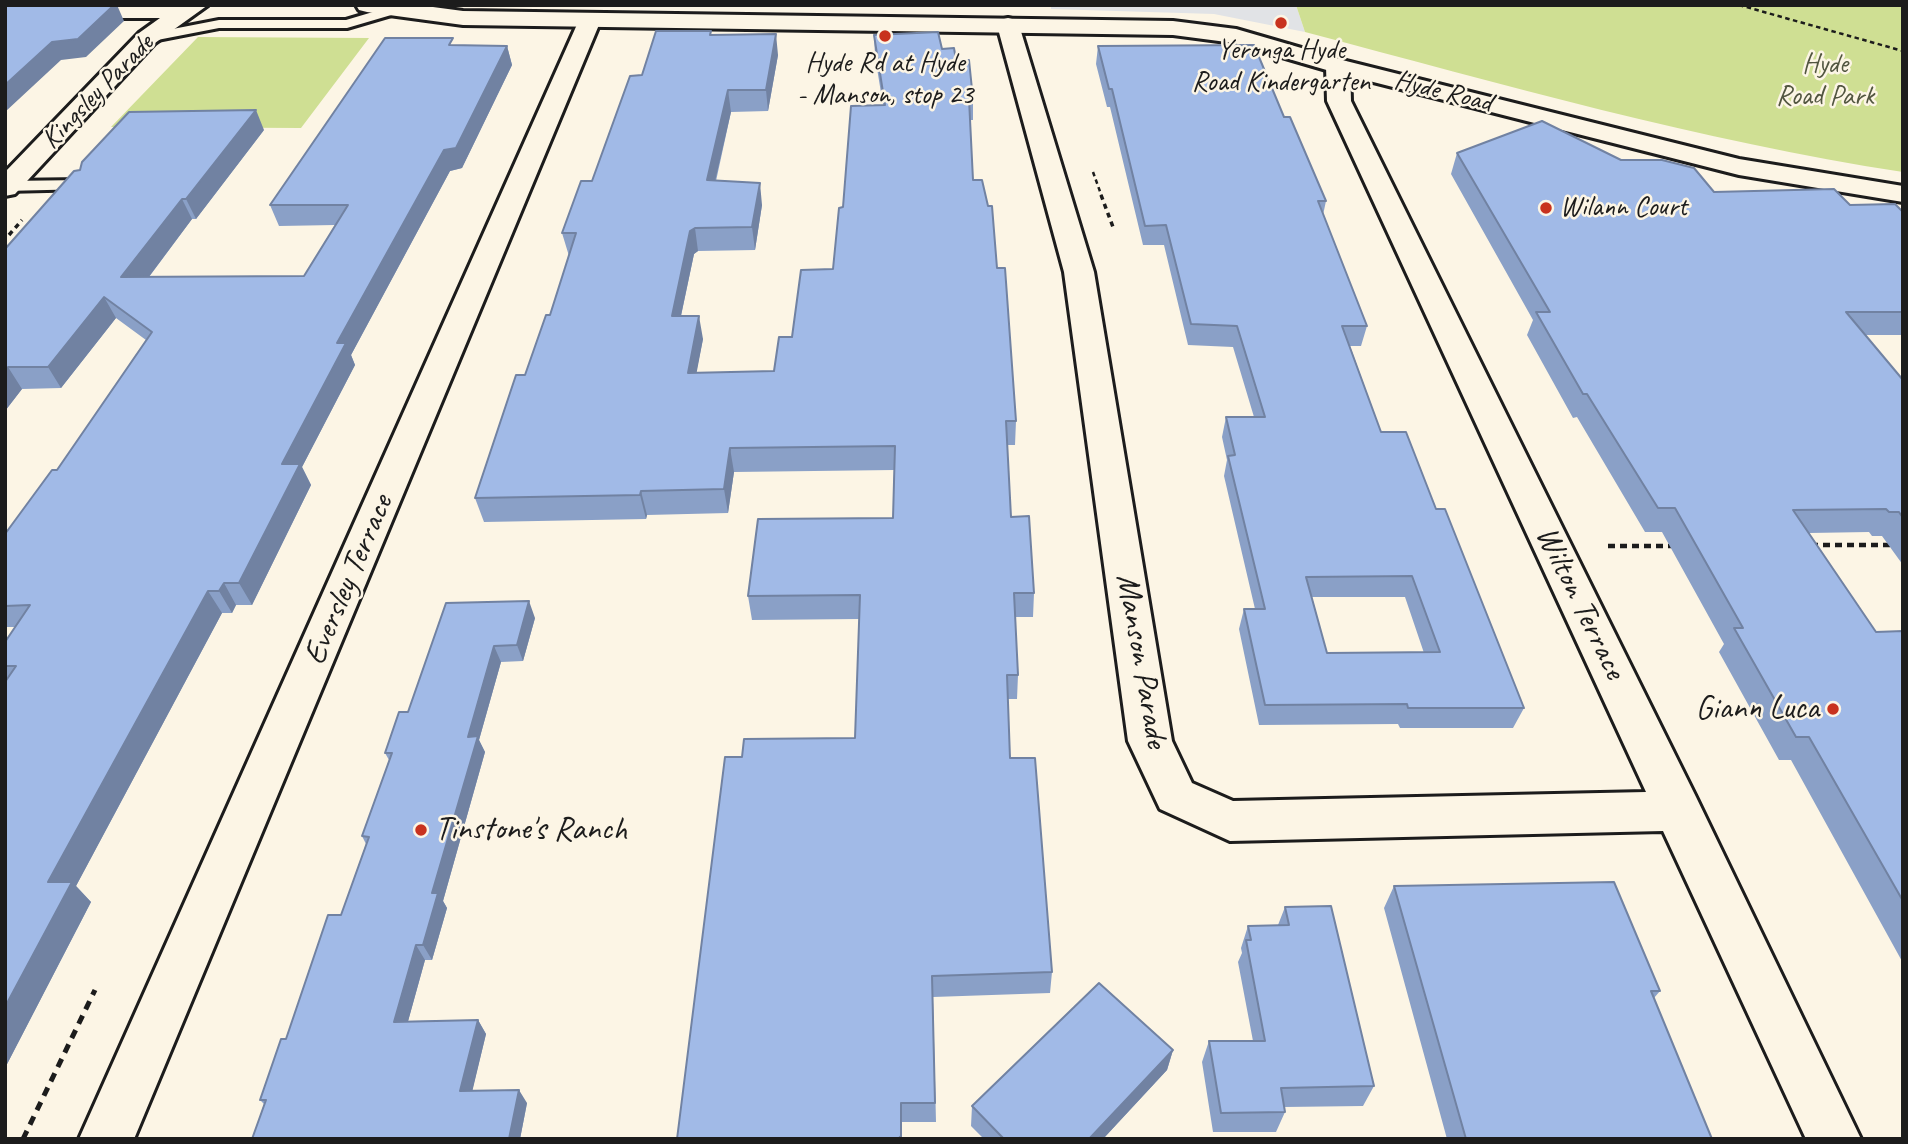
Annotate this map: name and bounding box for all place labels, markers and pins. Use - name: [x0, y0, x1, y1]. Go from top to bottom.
- marker: Yeronga Hyde Road Kindergarten: [1273, 15, 1289, 31]
- marker: Hyde Rd at Hyde - Manson, stop 23: [877, 28, 893, 44]
- place label: Yeronga Hyde Road Kindergarten: [1192, 34, 1370, 100]
- place label: Hyde Rd at Hyde - Manson, stop 23: [797, 47, 973, 113]
- place label: Wilann Court: [1560, 191, 1687, 225]
- marker: Wilann Court: [1538, 200, 1554, 216]
- place label: Giann Luca: [1696, 689, 1819, 729]
- marker: Giann Luca: [1825, 701, 1841, 717]
- place label: Tinstone's Ranch: [435, 810, 627, 850]
- marker: Tinstone's Ranch: [413, 822, 429, 838]

